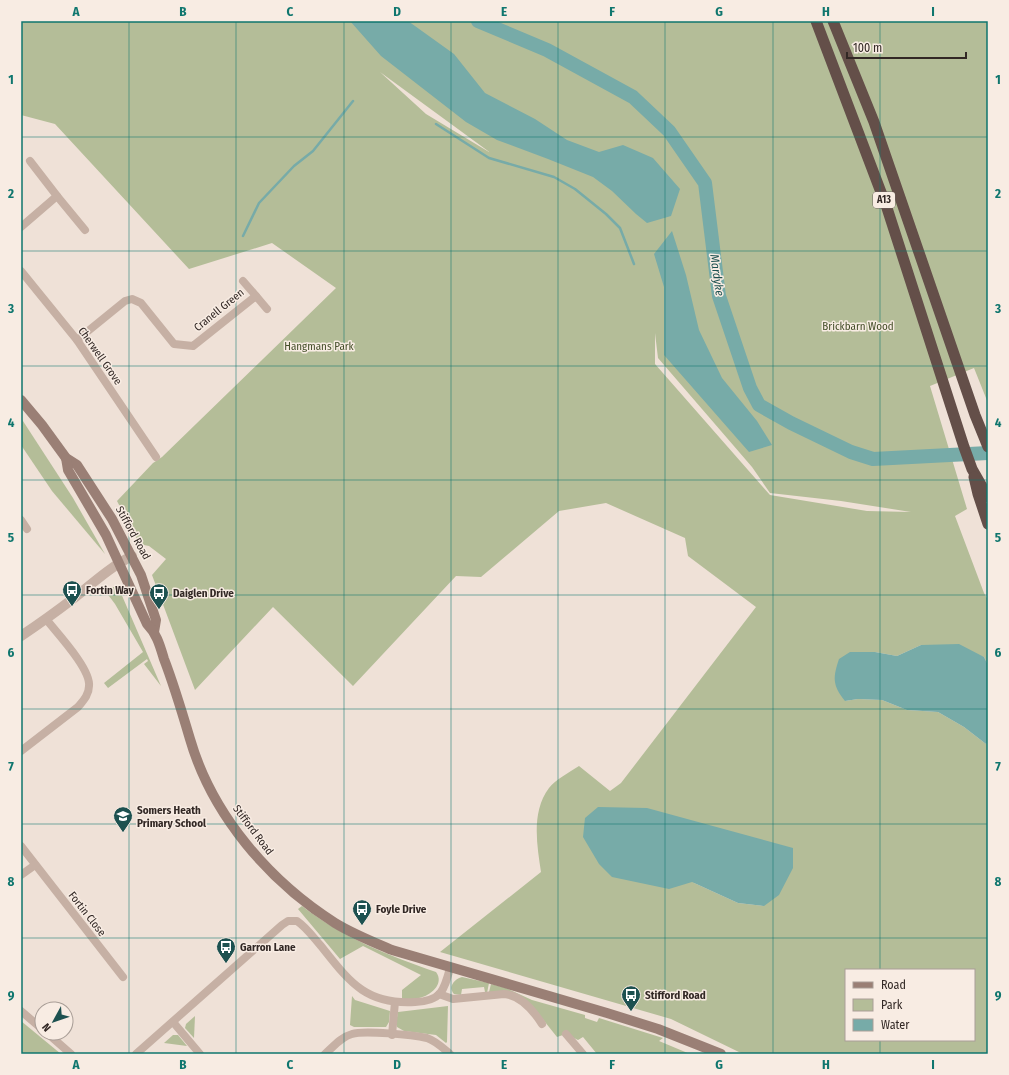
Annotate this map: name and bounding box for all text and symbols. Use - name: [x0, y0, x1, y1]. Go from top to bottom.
- text: A: [71, 4, 80, 19]
- text: B: [179, 4, 187, 19]
- text: C: [287, 4, 294, 19]
- text: D: [393, 4, 401, 19]
- text: E: [501, 4, 507, 19]
- text: F: [609, 4, 615, 19]
- text: G: [715, 4, 723, 19]
- text: H: [822, 4, 830, 19]
- text: I: [931, 4, 935, 19]
- scale bar: [847, 34, 966, 60]
- text: 100 m: [853, 41, 882, 55]
- text: 1: [8, 72, 14, 87]
- text: 1: [995, 72, 1001, 87]
- text: 2: [7, 186, 14, 201]
- text: 2: [994, 186, 1001, 201]
- road number: A13: [873, 192, 895, 208]
- water label: Mardyke: [707, 253, 727, 297]
- street label: Cranell Green: [191, 286, 247, 334]
- text: 3: [7, 301, 14, 316]
- text: 3: [994, 301, 1001, 316]
- park label: Brickbarn Wood: [822, 320, 894, 333]
- street label: Cherwell Grove: [75, 325, 125, 387]
- park label: Hangmans Park: [284, 340, 355, 353]
- text: 4: [8, 415, 15, 430]
- text: 4: [995, 415, 1002, 430]
- street label: Stifford Road: [113, 504, 153, 562]
- text: 5: [8, 530, 14, 545]
- text: 5: [995, 530, 1001, 545]
- bus stop icon: Fortin Way: [61, 579, 83, 607]
- bus stop icon: Daiglen Drive: [148, 582, 170, 610]
- place label: Fortin Way: [86, 584, 135, 597]
- place label: Daiglen Drive: [173, 587, 234, 600]
- text: 6: [8, 645, 15, 660]
- text: 6: [995, 645, 1002, 660]
- text: 7: [8, 759, 14, 774]
- text: 7: [995, 759, 1001, 774]
- street label: Stifford Road: [230, 803, 276, 857]
- place label: Somers Heath Primary School: [137, 804, 207, 830]
- school or university icon: Somers Heath Primary School: [112, 805, 134, 833]
- text: 8: [8, 874, 15, 889]
- text: 8: [995, 874, 1002, 889]
- street label: Fortin Close: [66, 889, 108, 939]
- bus stop icon: Foyle Drive: [351, 898, 373, 926]
- place label: Foyle Drive: [376, 903, 427, 916]
- bus stop icon: Garron Lane: [215, 936, 237, 964]
- place label: Garron Lane: [240, 941, 296, 954]
- legend: [845, 969, 975, 1041]
- text: Road: [881, 978, 906, 992]
- bus stop icon: Stifford Road: [620, 984, 642, 1012]
- text: 9: [8, 988, 15, 1003]
- text: 9: [995, 988, 1002, 1003]
- place label: Stifford Road: [645, 989, 706, 1002]
- text: Park: [881, 998, 903, 1012]
- north arrow: [34, 1001, 74, 1041]
- text: Water: [881, 1018, 910, 1032]
- text: N: [40, 1020, 54, 1034]
- text: A: [71, 1057, 80, 1072]
- text: B: [179, 1057, 187, 1072]
- text: C: [287, 1057, 294, 1072]
- text: D: [393, 1057, 401, 1072]
- text: E: [501, 1057, 507, 1072]
- text: F: [609, 1057, 615, 1072]
- text: G: [715, 1057, 723, 1072]
- text: H: [822, 1057, 830, 1072]
- text: I: [931, 1057, 935, 1072]

